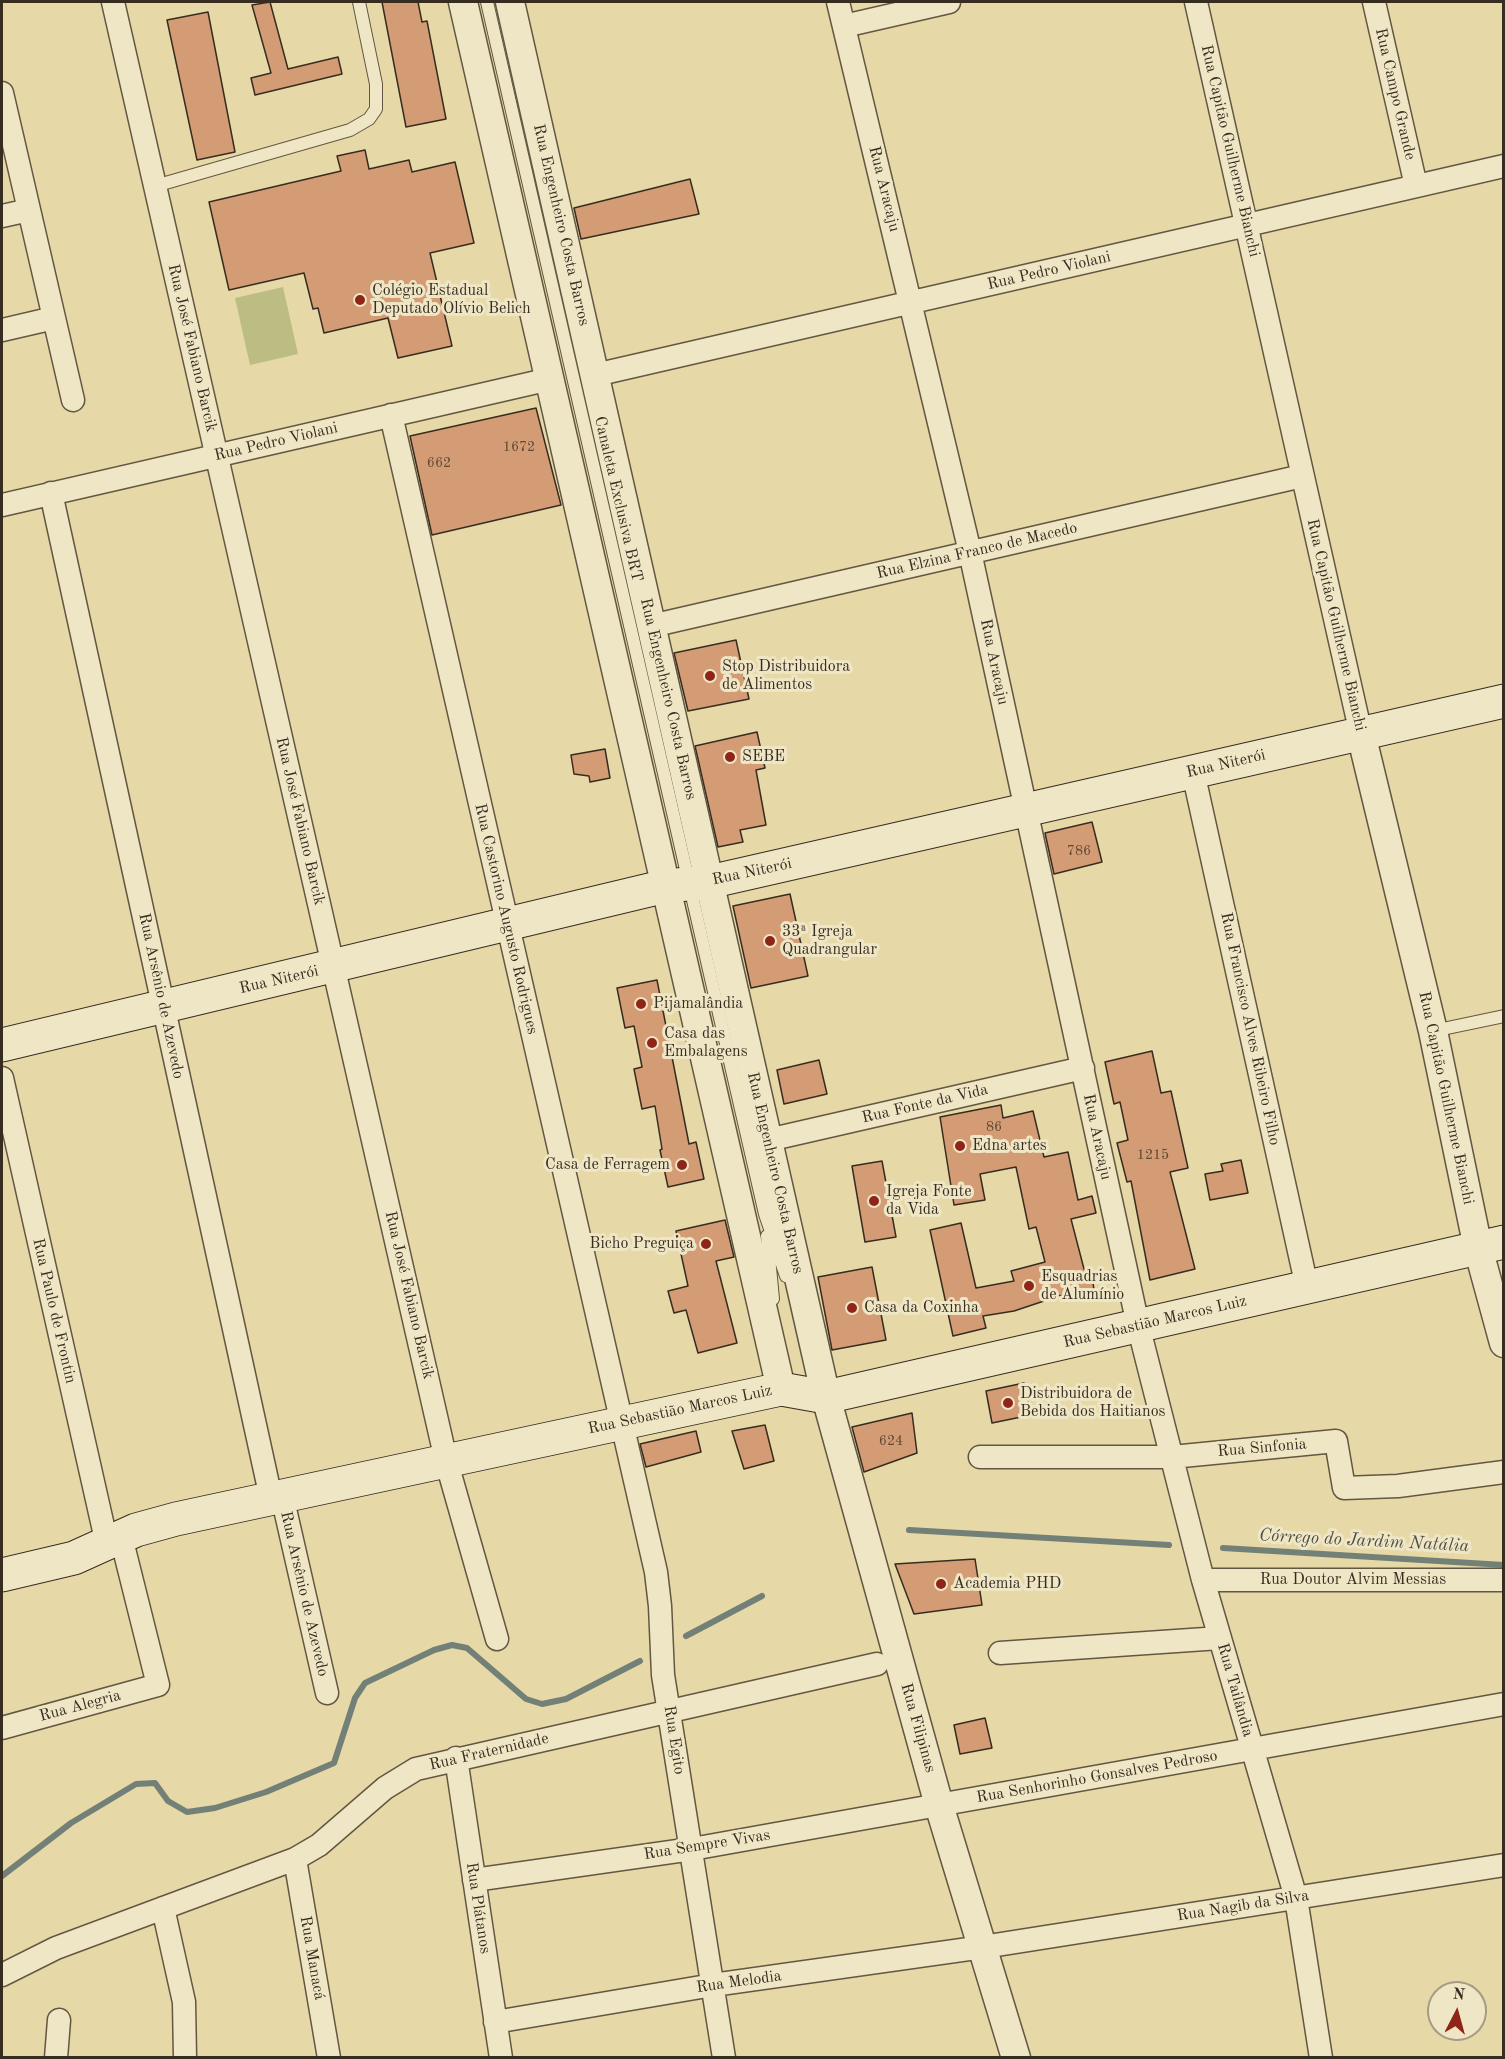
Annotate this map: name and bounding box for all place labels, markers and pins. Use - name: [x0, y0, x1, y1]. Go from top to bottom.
- place label: Colégio Estadual Deputado Olívio Belich: [372, 281, 531, 319]
- marker: Colégio Estadual Deputado Olívio Belich: [353, 293, 367, 307]
- place label: Stop Distribuidora de Alimentos: [722, 657, 850, 695]
- marker: Stop Distribuidora de Alimentos: [703, 669, 717, 683]
- place label: SEBE: [742, 747, 785, 767]
- marker: SEBE: [723, 750, 737, 764]
- place label: 33ª Igreja Quadrangular: [782, 922, 877, 960]
- marker: 33ª Igreja Quadrangular: [763, 934, 777, 948]
- place label: Pijamalândia: [653, 994, 743, 1014]
- marker: Pijamalândia: [634, 997, 648, 1011]
- place label: Casa das Embalagens: [664, 1024, 748, 1062]
- marker: Casa das Embalagens: [645, 1036, 659, 1050]
- place label: Edna artes: [972, 1136, 1047, 1156]
- marker: Edna artes: [953, 1139, 967, 1153]
- place label: Casa de Ferragem: [545, 1155, 670, 1175]
- marker: Casa de Ferragem: [675, 1158, 689, 1172]
- place label: Igreja Fonte da Vida: [886, 1182, 972, 1220]
- marker: Igreja Fonte da Vida: [867, 1194, 881, 1208]
- place label: Bicho Preguiça: [589, 1234, 694, 1254]
- marker: Bicho Preguiça: [699, 1237, 713, 1251]
- place label: Esquadrias de Alumínio: [1041, 1267, 1124, 1305]
- marker: Esquadrias de Alumínio: [1022, 1279, 1036, 1293]
- place label: Casa da Coxinha: [864, 1298, 979, 1318]
- marker: Casa da Coxinha: [845, 1301, 859, 1315]
- place label: Distribuidora de Bebida dos Haitianos: [1020, 1384, 1166, 1422]
- marker: Distribuidora de Bebida dos Haitianos: [1001, 1396, 1015, 1410]
- place label: Academia PHD: [953, 1574, 1061, 1594]
- marker: Academia PHD: [934, 1577, 948, 1591]

